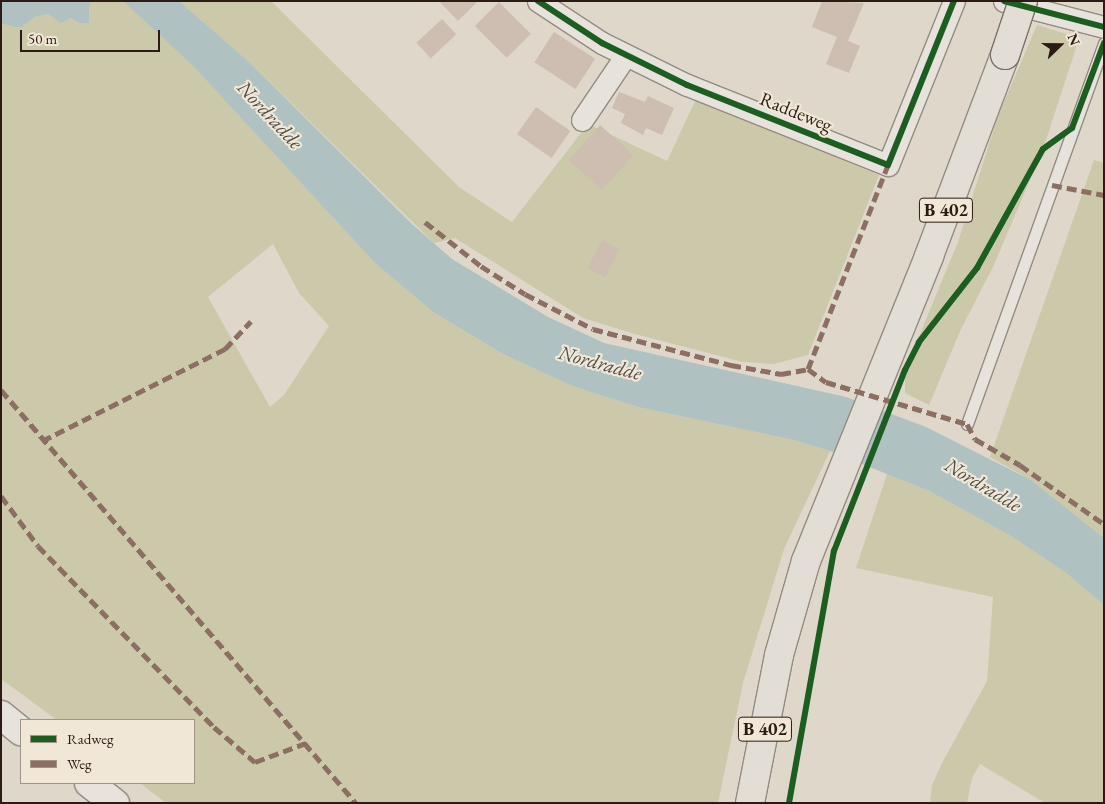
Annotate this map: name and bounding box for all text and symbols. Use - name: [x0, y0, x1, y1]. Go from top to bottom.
- scale bar: [22, 20, 162, 52]
- north arrow: [1035, 20, 1085, 70]
- text: 50 m: [28, 29, 57, 48]
- text: N: [1063, 31, 1084, 48]
- water label: Nordradde: [232, 76, 308, 154]
- street label: Raddeweg: [757, 87, 835, 137]
- road number: B 402: [918, 194, 974, 226]
- water label: Nordradde: [556, 340, 644, 386]
- water label: Nordradde: [940, 453, 1026, 517]
- road number: B 402: [738, 714, 792, 744]
- legend: [20, 719, 195, 784]
- text: Radweg: [67, 729, 114, 748]
- text: Weg: [67, 754, 92, 773]

